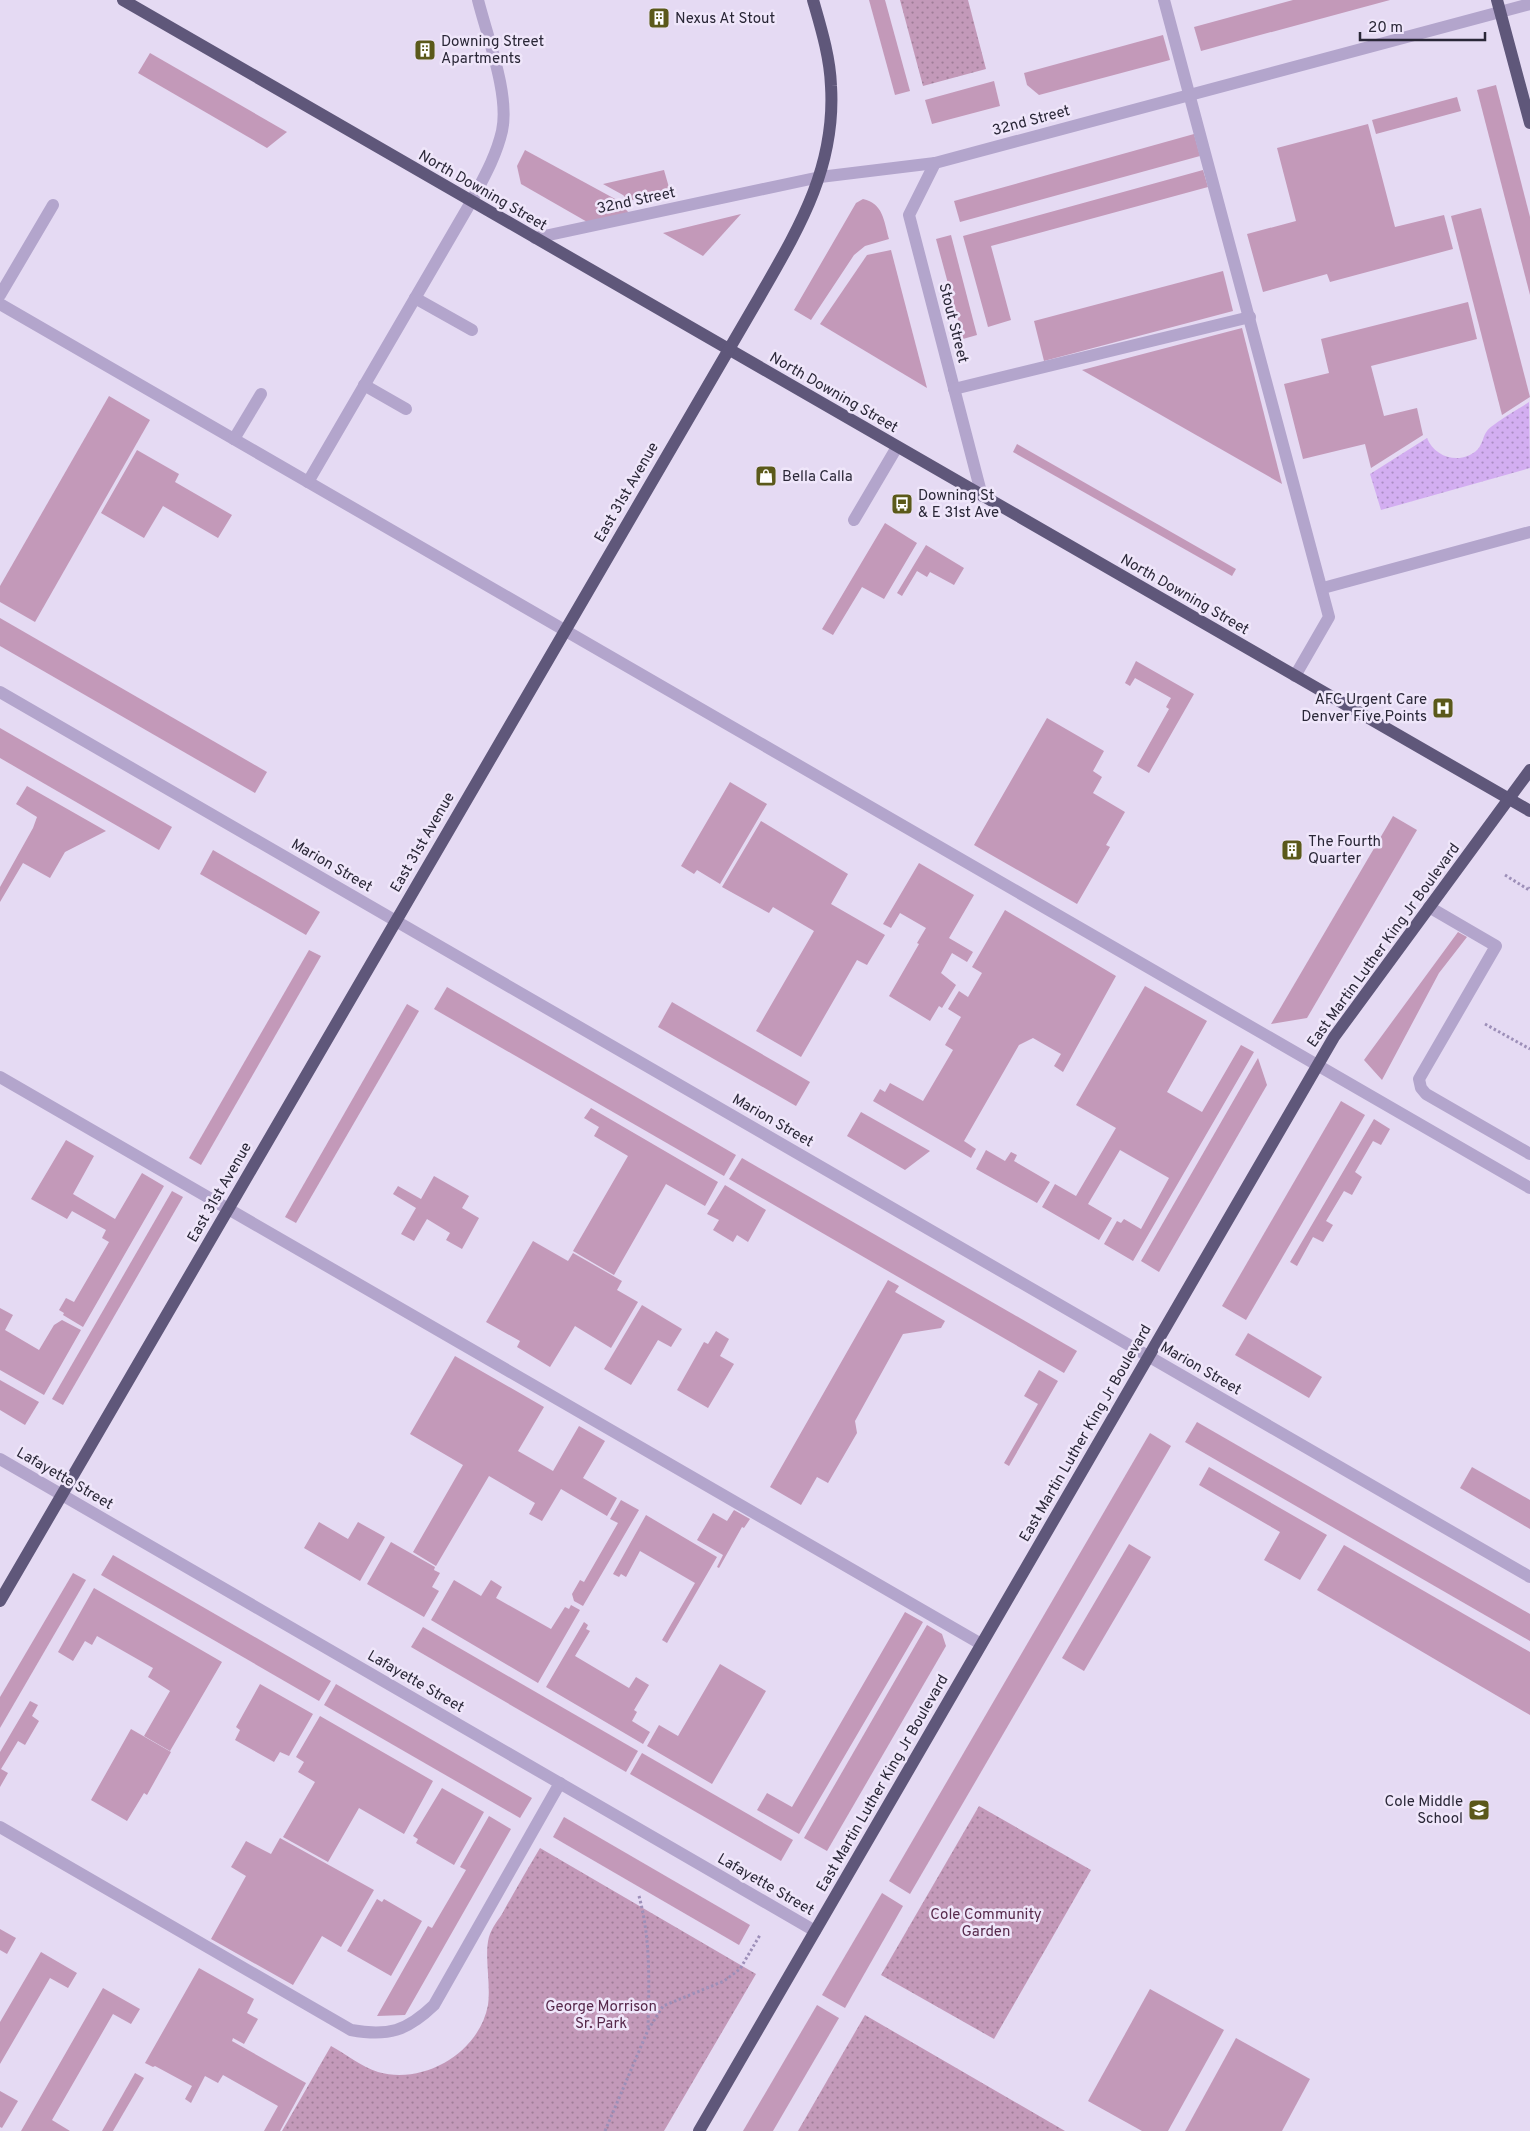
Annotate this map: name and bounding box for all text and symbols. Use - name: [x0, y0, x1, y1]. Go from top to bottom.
- building icon: Nexus At Stout: [647, 6, 671, 30]
- place label: Nexus At Stout: [675, 10, 775, 29]
- scale bar: [1360, 10, 1485, 42]
- text: 20 m: [1368, 19, 1403, 38]
- place label: Downing Street Apartments: [441, 33, 544, 69]
- building icon: Downing Street Apartments: [413, 38, 437, 62]
- street label: 32nd Street: [990, 102, 1072, 141]
- street label: North Downing Street: [414, 147, 550, 236]
- street label: 32nd Street: [595, 184, 677, 219]
- street label: Stout Street: [933, 281, 972, 365]
- street label: North Downing Street: [765, 349, 901, 438]
- street label: East 31st Avenue: [591, 439, 664, 546]
- shop icon: Bella Calla: [754, 464, 778, 488]
- place label: Bella Calla: [782, 468, 853, 487]
- place label: Downing St & E 31st Ave: [918, 487, 999, 523]
- bus stop icon: Downing St & E 31st Ave: [890, 492, 914, 516]
- street label: North Downing Street: [1116, 551, 1252, 640]
- place label: AFC Urgent Care Denver Five Points: [1301, 691, 1427, 727]
- hospital icon: AFC Urgent Care Denver Five Points: [1431, 696, 1455, 720]
- street label: East 31st Avenue: [387, 789, 460, 896]
- place label: The Fourth Quarter: [1308, 833, 1381, 869]
- street label: Marion Street: [287, 835, 375, 897]
- building icon: The Fourth Quarter: [1280, 838, 1304, 862]
- street label: East Martin Luther King Jr Boulevard: [1304, 840, 1465, 1052]
- street label: Marion Street: [728, 1090, 816, 1152]
- street label: East 31st Avenue: [184, 1139, 257, 1246]
- street label: East Martin Luther King Jr Boulevard: [1016, 1322, 1157, 1546]
- street label: Marion Street: [1156, 1338, 1244, 1400]
- street label: Lafayette Street: [12, 1444, 116, 1515]
- street label: Lafayette Street: [363, 1647, 467, 1718]
- street label: East Martin Luther King Jr Boulevard: [813, 1672, 954, 1896]
- place label: Cole Middle School: [1385, 1793, 1463, 1829]
- school or university icon: Cole Middle School: [1467, 1798, 1491, 1822]
- street label: Lafayette Street: [713, 1850, 817, 1921]
- park label: Cole Community Garden: [930, 1906, 1042, 1942]
- park label: George Morrison Sr. Park: [545, 1998, 657, 2034]

